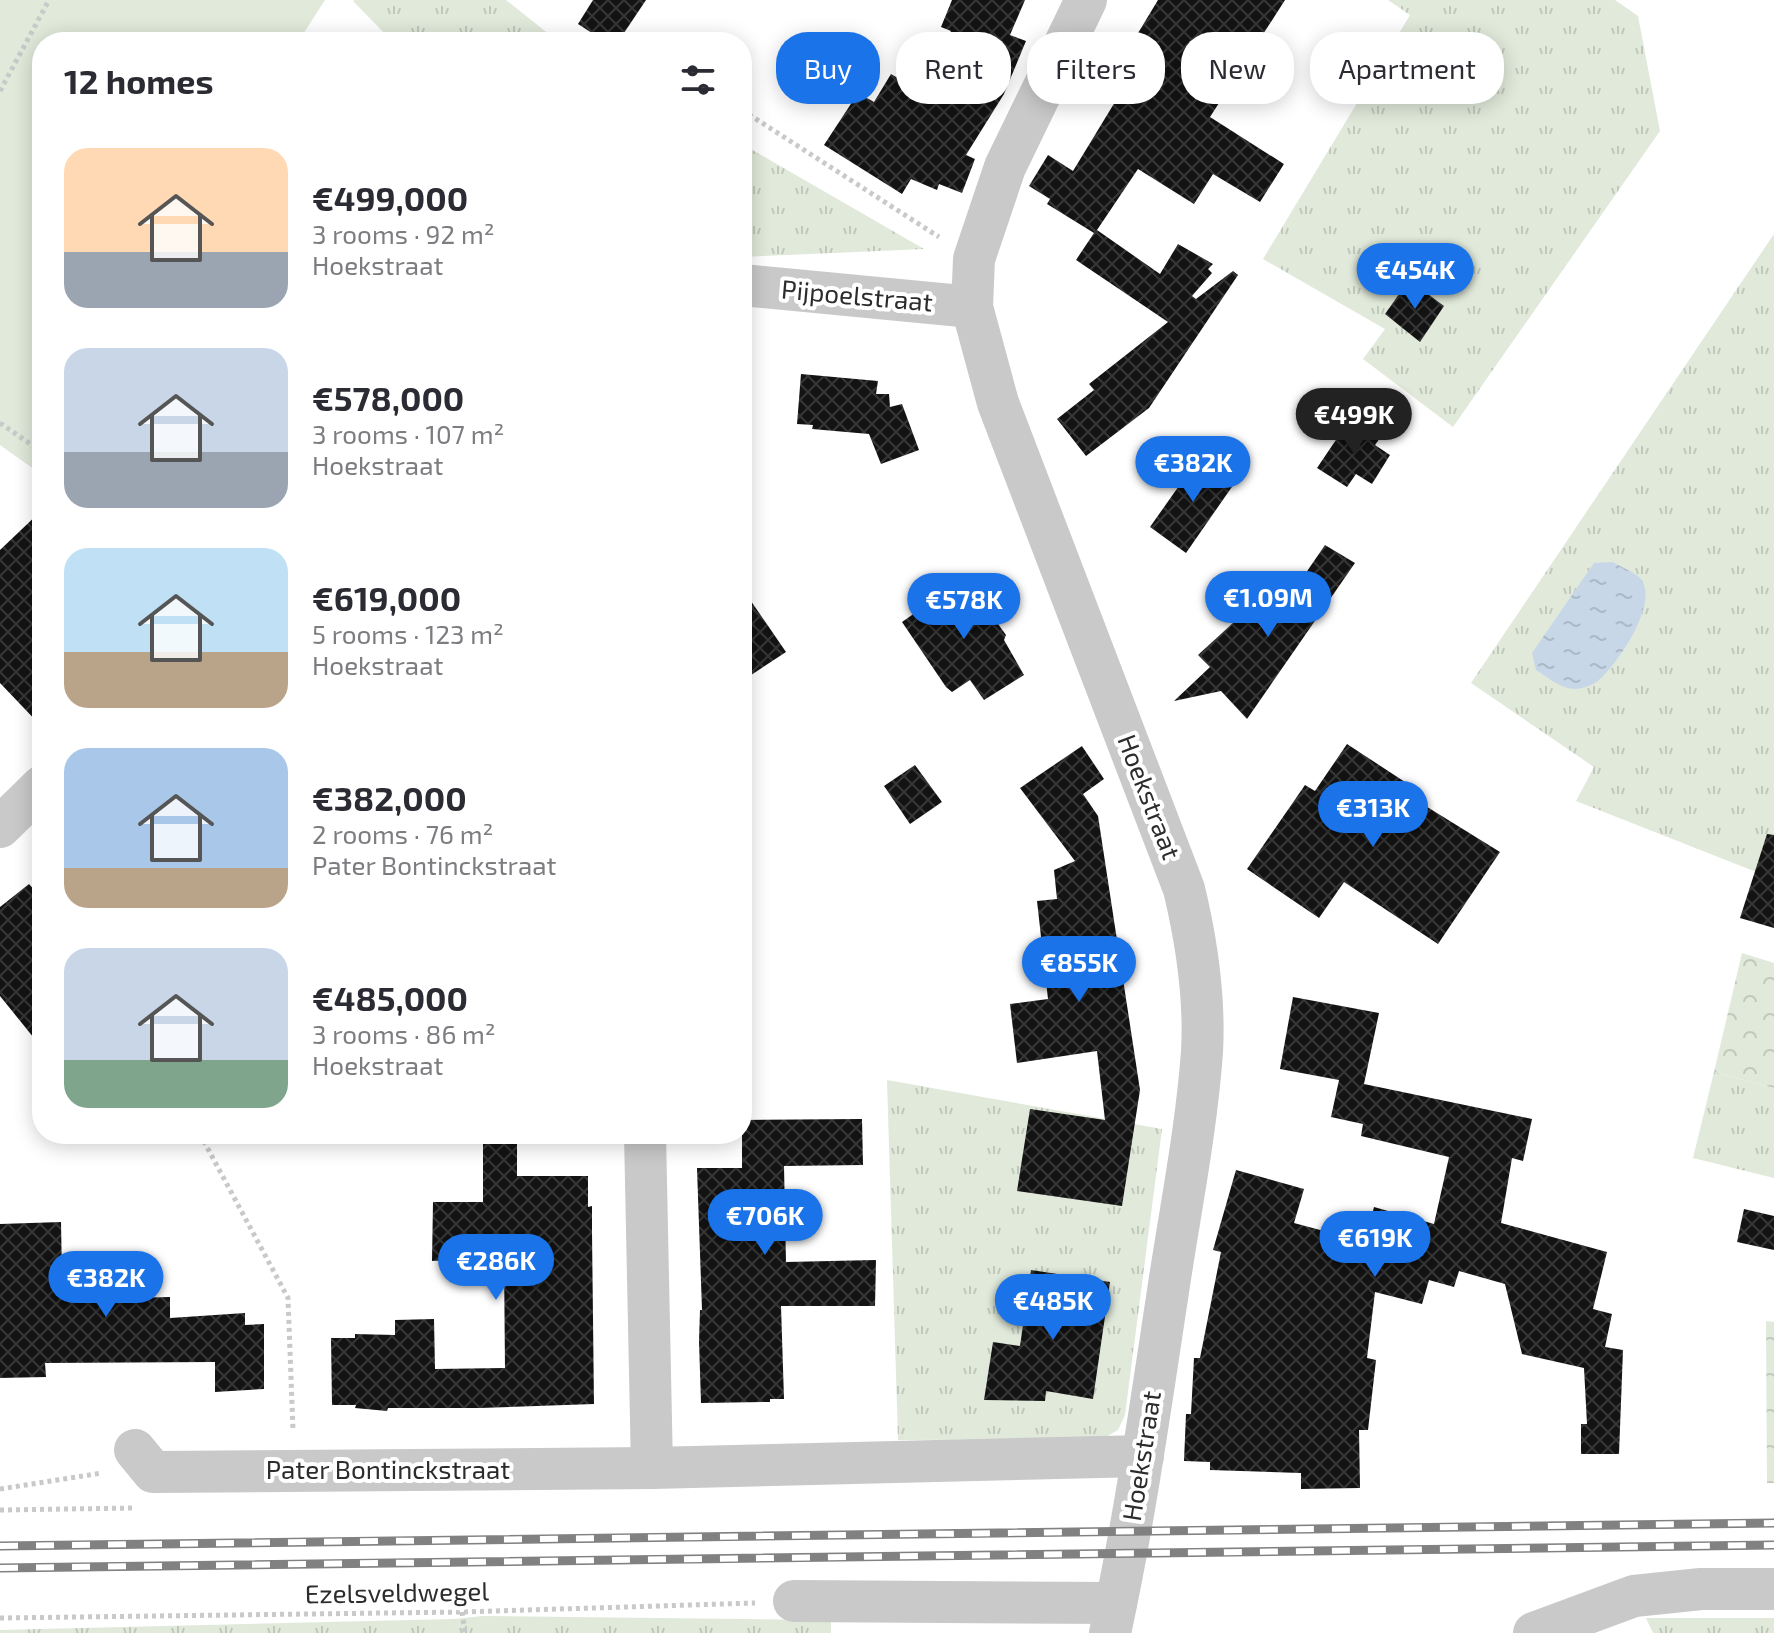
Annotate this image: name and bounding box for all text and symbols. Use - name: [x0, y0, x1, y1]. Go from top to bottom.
- chip: Buy: [776, 32, 880, 104]
- chip: Rent: [896, 32, 1011, 104]
- chip: Filters: [1027, 32, 1165, 104]
- chip: New: [1181, 32, 1294, 104]
- chip: Apartment: [1310, 32, 1504, 104]
- icon: filters: [676, 58, 720, 102]
- text: 12 homes: [64, 60, 213, 101]
- text: €499,000: [312, 177, 468, 218]
- icon: home: [128, 180, 224, 276]
- text: 3 rooms · 92 m²: [312, 218, 494, 249]
- pin: €454K: [1359, 243, 1471, 311]
- text: Hoekstraat: [312, 249, 443, 280]
- text: €454K: [1375, 253, 1455, 284]
- street label: Pijpoelstraat: [780, 272, 934, 317]
- text: €578,000: [312, 377, 464, 418]
- icon: home: [128, 380, 224, 476]
- pin: €499K: [1298, 388, 1410, 456]
- text: €499K: [1314, 398, 1394, 429]
- text: 3 rooms · 107 m²: [312, 418, 504, 449]
- pin: €382K: [1137, 436, 1249, 504]
- text: €382K: [1153, 446, 1233, 477]
- text: Hoekstraat: [312, 449, 443, 480]
- pin: €1.09M: [1203, 571, 1333, 639]
- pin: €578K: [908, 573, 1020, 641]
- text: €619,000: [312, 577, 461, 618]
- icon: home: [128, 580, 224, 676]
- text: €1.09M: [1223, 581, 1313, 612]
- text: €578K: [925, 583, 1003, 614]
- text: 5 rooms · 123 m²: [312, 618, 504, 649]
- text: Hoekstraat: [312, 649, 443, 680]
- street label: Hoekstraat: [1112, 730, 1188, 863]
- text: €382,000: [312, 777, 467, 818]
- icon: home: [128, 780, 224, 876]
- pin: €313K: [1317, 781, 1429, 849]
- text: €313K: [1336, 791, 1410, 822]
- text: 2 rooms · 76 m²: [312, 818, 493, 849]
- text: Pater Bontinckstraat: [312, 849, 556, 880]
- pin: €855K: [1023, 936, 1135, 1004]
- text: €855K: [1040, 946, 1118, 977]
- text: €485,000: [312, 977, 468, 1018]
- icon: home: [128, 980, 224, 1076]
- text: 3 rooms · 86 m²: [312, 1018, 496, 1049]
- text: Hoekstraat: [312, 1049, 443, 1080]
- pin: €706K: [709, 1189, 821, 1257]
- text: €706K: [726, 1199, 804, 1230]
- pin: €619K: [1319, 1211, 1431, 1279]
- text: €619K: [1337, 1221, 1413, 1252]
- pin: €286K: [440, 1234, 552, 1302]
- text: €286K: [456, 1244, 536, 1275]
- pin: €382K: [50, 1251, 162, 1319]
- text: €382K: [66, 1261, 146, 1292]
- pin: €485K: [997, 1274, 1109, 1342]
- text: €485K: [1013, 1284, 1093, 1315]
- street label: Hoekstraat: [1115, 1388, 1166, 1523]
- street label: Pater Bontinckstraat: [266, 1453, 510, 1484]
- street label: Ezelsveldwegel: [305, 1574, 490, 1609]

